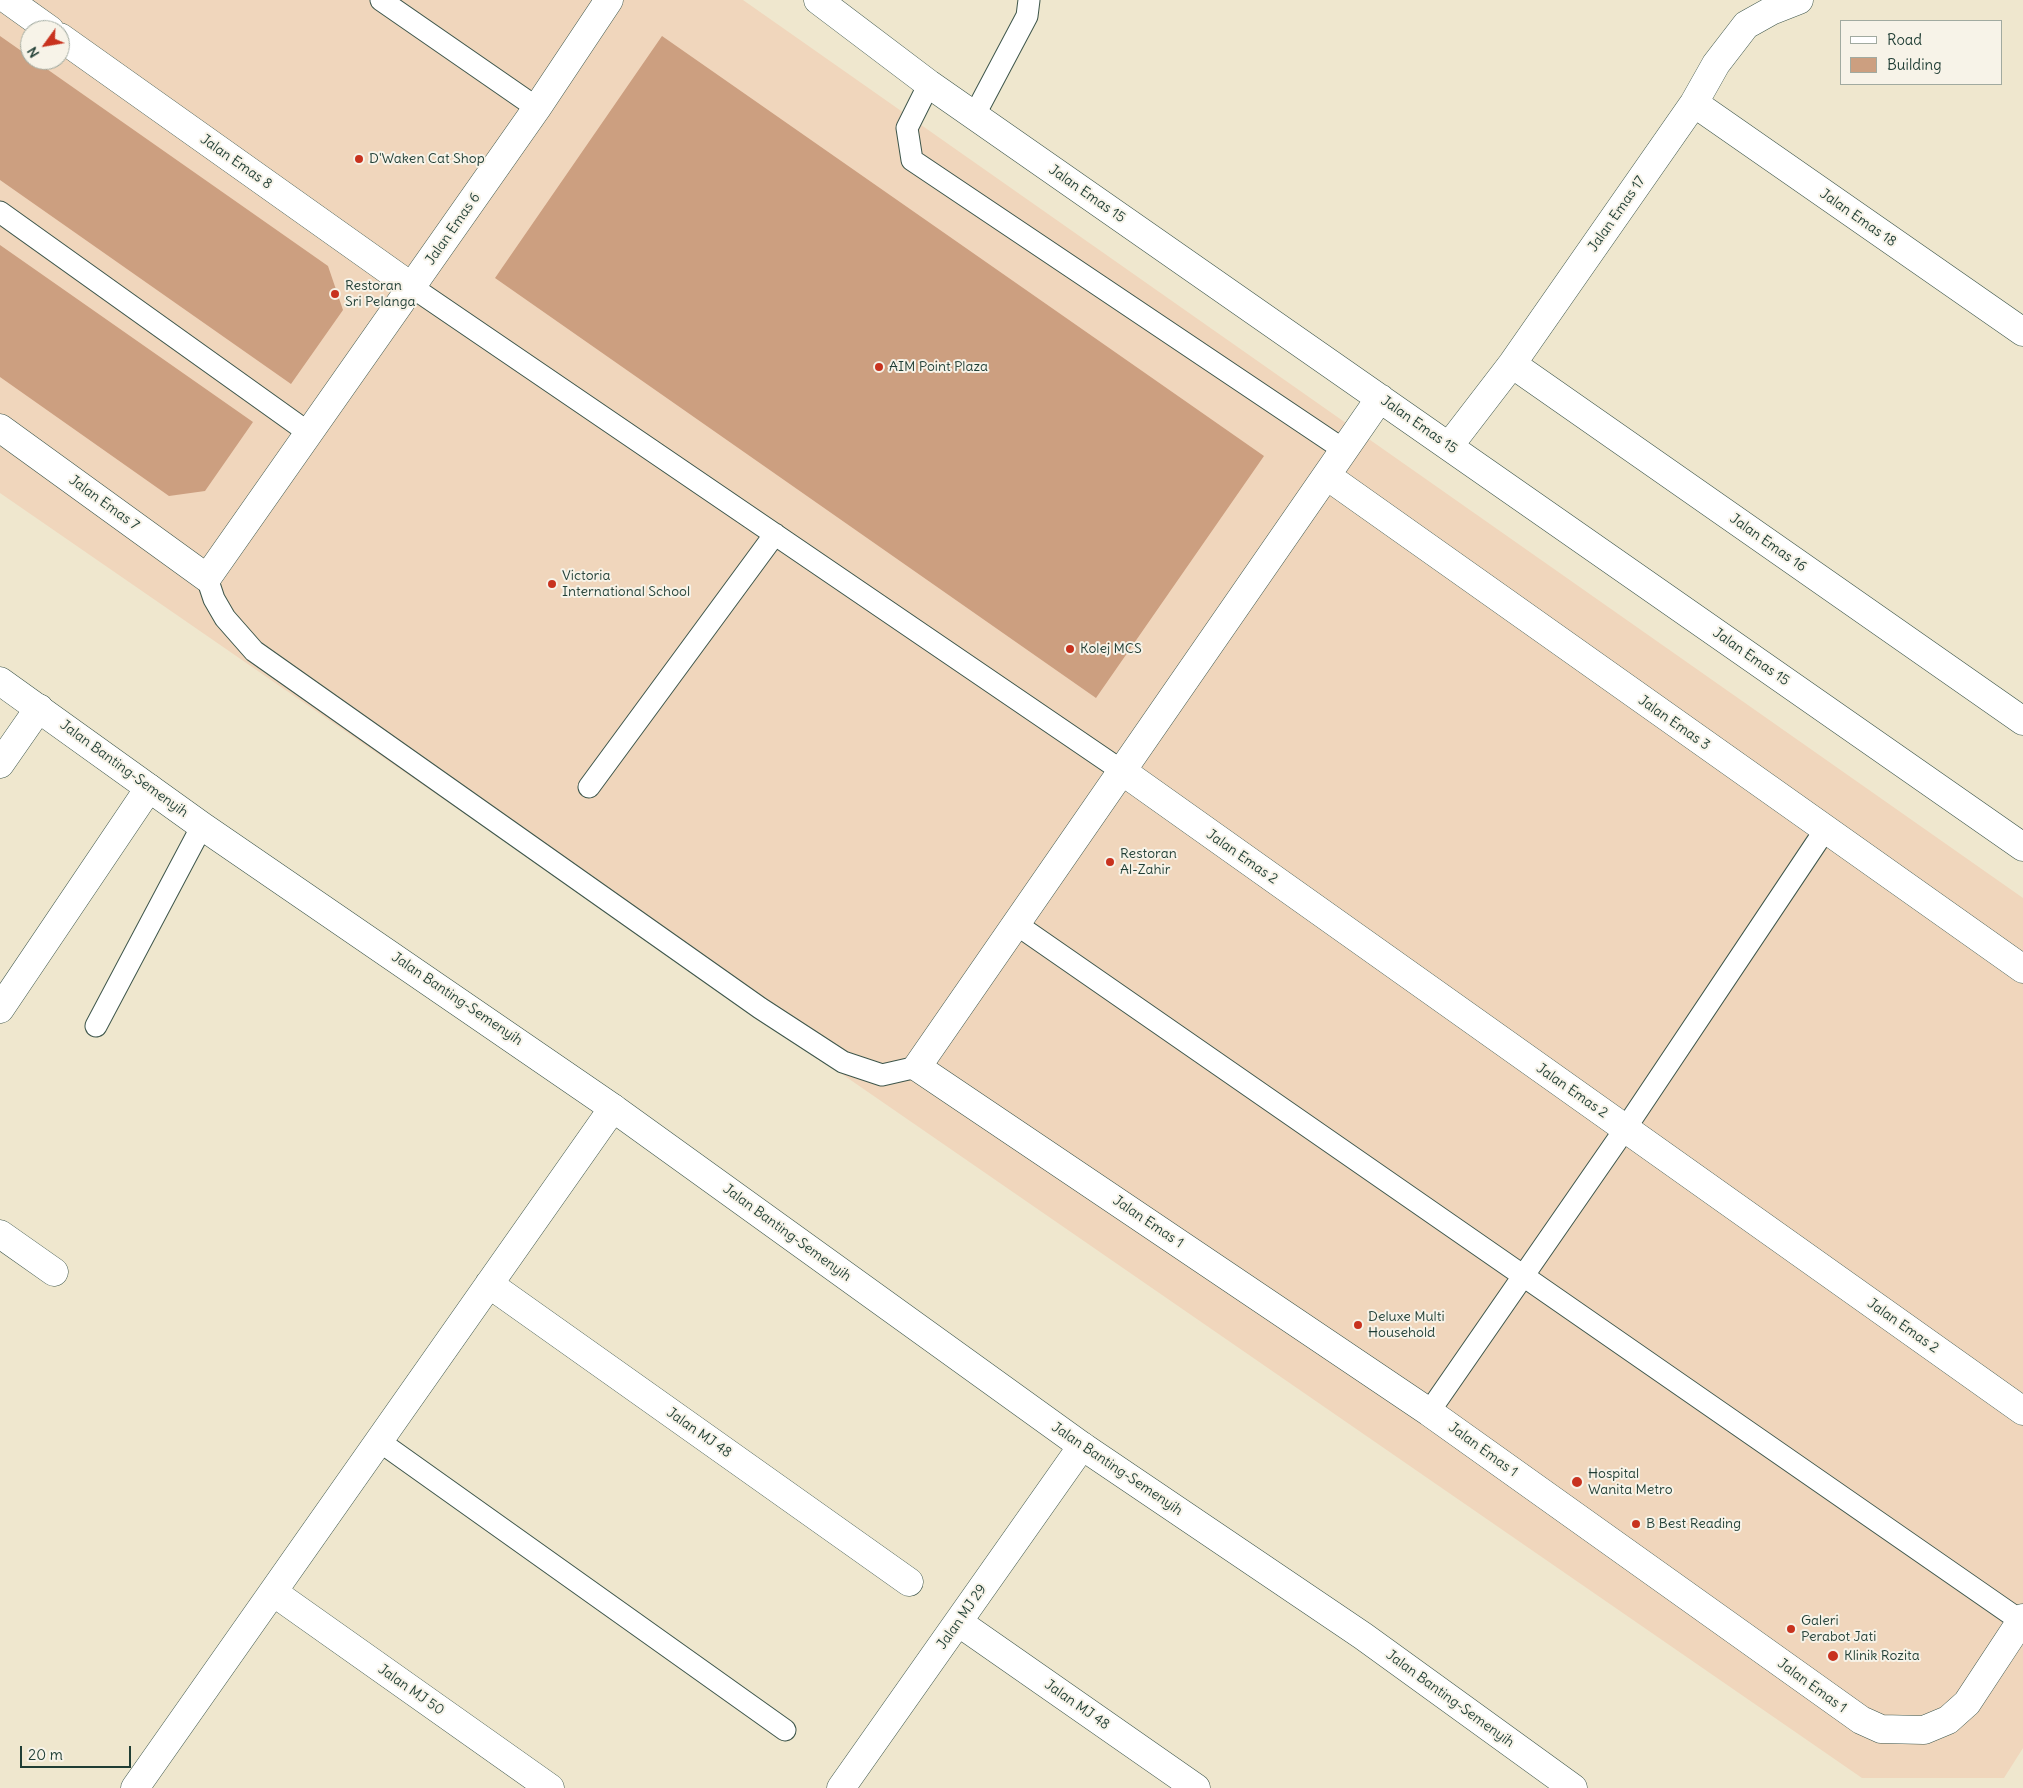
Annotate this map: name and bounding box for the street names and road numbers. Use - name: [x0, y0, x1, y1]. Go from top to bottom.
- street label: Jalan Emas 8: [197, 131, 275, 193]
- street label: Jalan Emas 15: [1046, 161, 1128, 227]
- street label: Jalan Emas 17: [1585, 173, 1649, 255]
- street label: Jalan Emas 18: [1817, 185, 1899, 251]
- street label: Jalan Emas 6: [422, 190, 484, 268]
- street label: Jalan Emas 15: [1378, 392, 1460, 458]
- street label: Jalan Emas 7: [66, 472, 142, 534]
- street label: Jalan Emas 16: [1727, 510, 1809, 576]
- street label: Jalan Emas 15: [1710, 624, 1792, 690]
- street label: Jalan Emas 3: [1635, 692, 1713, 754]
- street label: Jalan Banting-Semenyih: [57, 717, 191, 821]
- street label: Jalan Emas 2: [1203, 826, 1281, 888]
- street label: Jalan Banting-Semenyih: [388, 949, 526, 1049]
- street label: Jalan Emas 2: [1533, 1060, 1611, 1122]
- street label: Jalan Banting-Semenyih: [720, 1181, 854, 1285]
- street label: Jalan Emas 1: [1110, 1192, 1186, 1252]
- street label: Jalan Emas 2: [1864, 1295, 1942, 1357]
- street label: Jalan MJ 48: [663, 1404, 735, 1462]
- street label: Jalan Banting-Semenyih: [1048, 1419, 1186, 1519]
- street label: Jalan Emas 1: [1445, 1419, 1521, 1481]
- street label: Jalan MJ 29: [934, 1581, 990, 1653]
- street label: Jalan Banting-Semenyih: [1383, 1647, 1517, 1751]
- street label: Jalan Emas 1: [1774, 1655, 1850, 1717]
- street label: Jalan MJ 50: [375, 1661, 447, 1719]
- street label: Jalan MJ 48: [1041, 1676, 1113, 1734]

